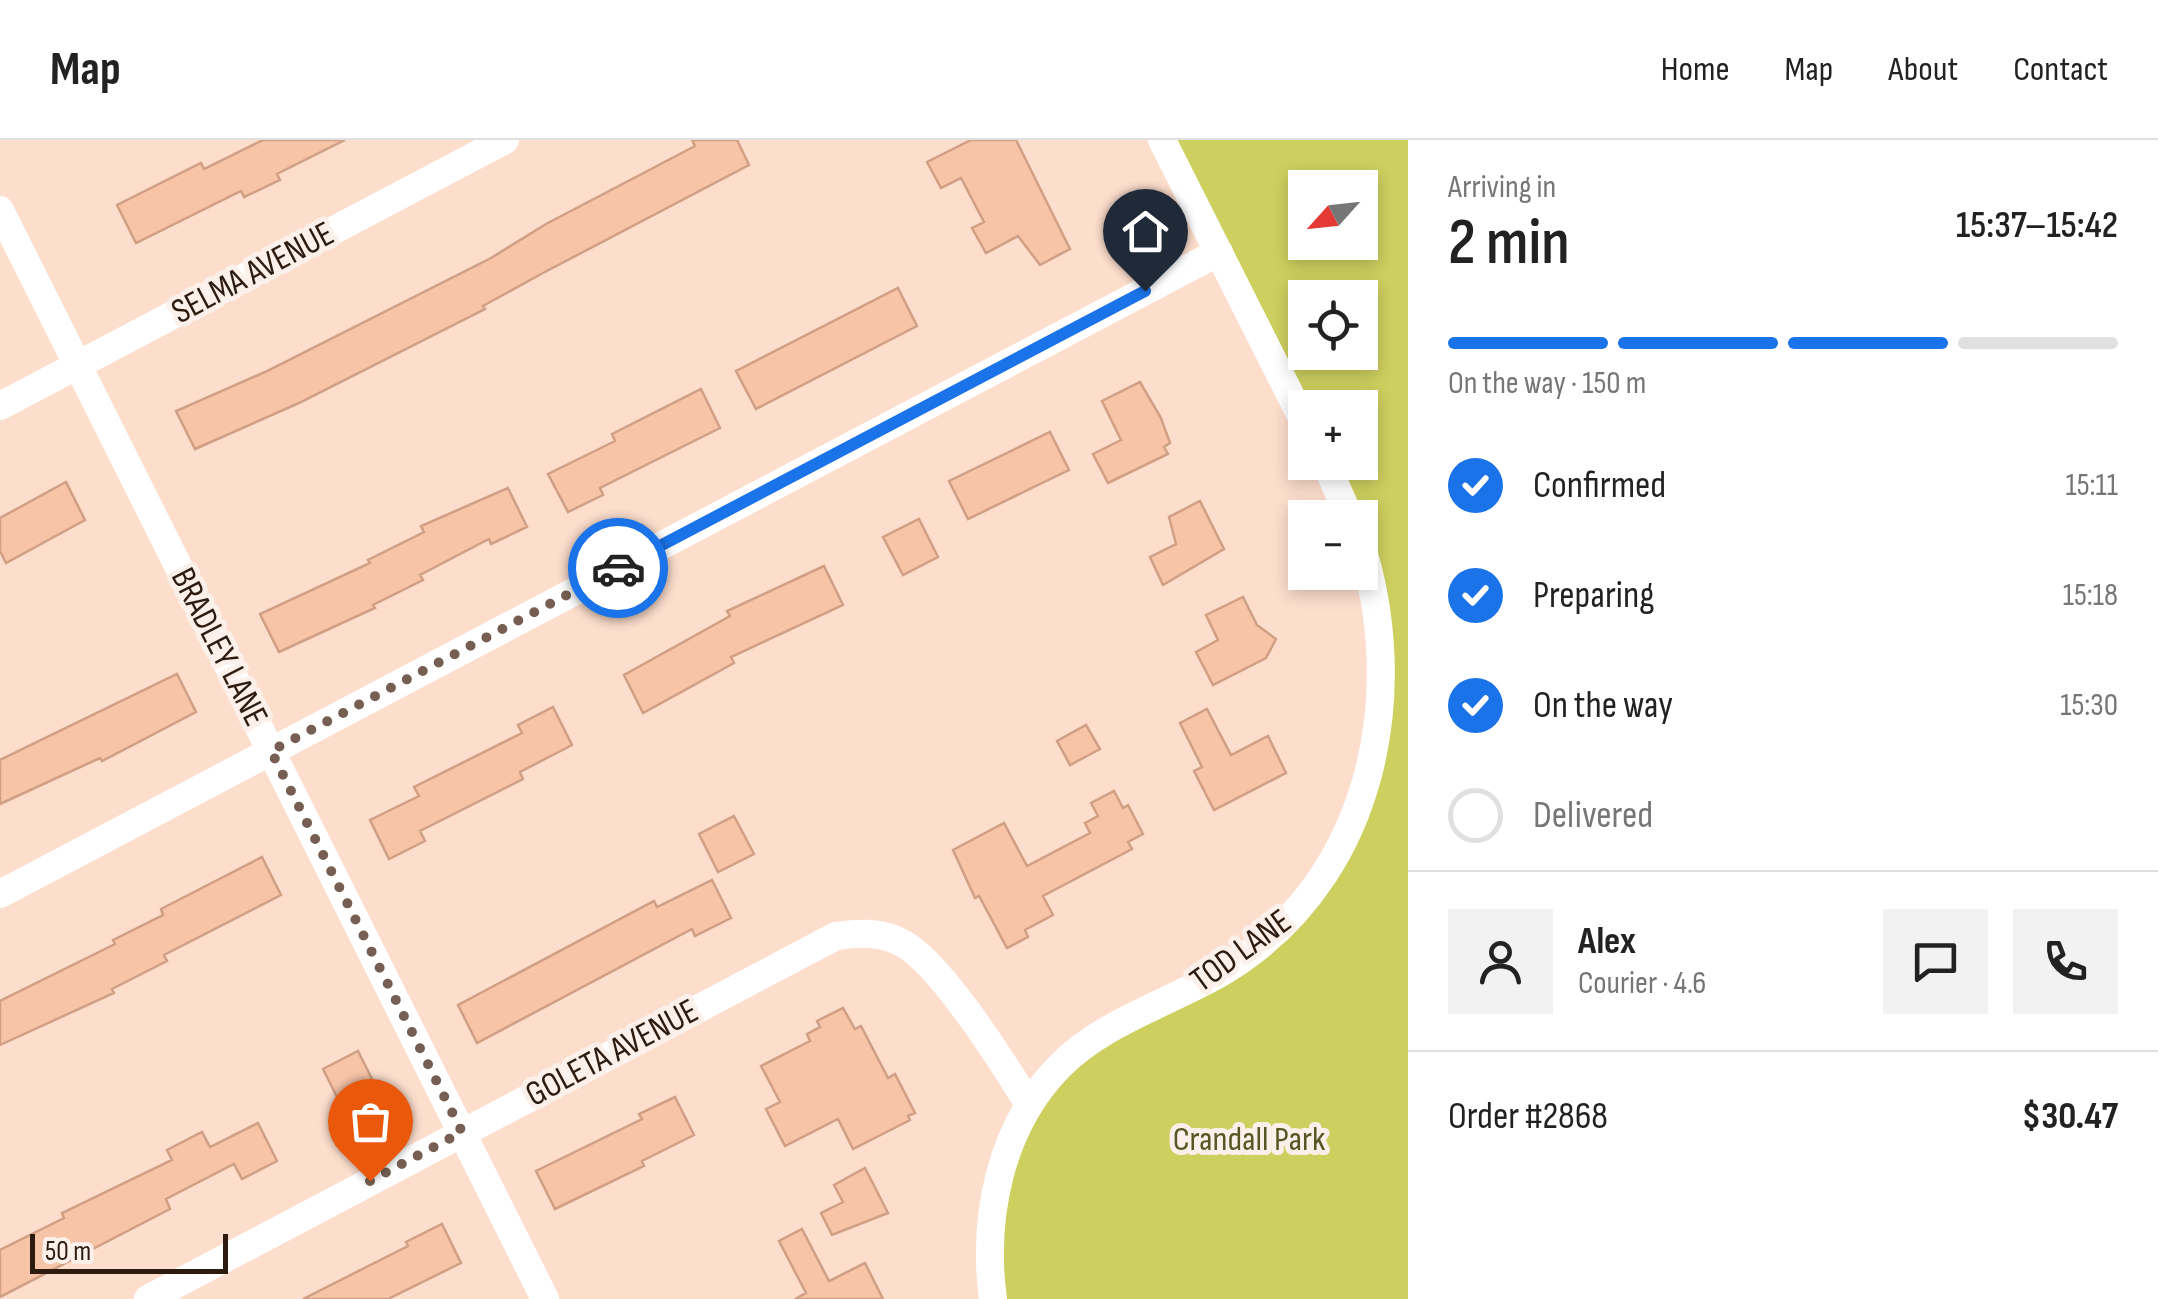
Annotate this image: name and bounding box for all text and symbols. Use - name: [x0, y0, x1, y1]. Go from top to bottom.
- text: Map: [50, 41, 121, 98]
- text: Home: [1661, 48, 1730, 91]
- text: Map: [1785, 48, 1833, 91]
- text: About: [1888, 48, 1958, 91]
- text: Contact: [2013, 48, 2108, 91]
- text: Arriving in: [1448, 168, 1556, 207]
- north arrow: [1288, 170, 1378, 260]
- map controls: [1288, 170, 1378, 590]
- pin: [1103, 189, 1188, 292]
- text: 15:37–15:42: [1956, 203, 2118, 248]
- icon: home: [1118, 204, 1173, 259]
- text: 2 min: [1448, 205, 1570, 283]
- street label: SELMA AVENUE: [165, 212, 341, 334]
- button: locate: [1288, 280, 1378, 370]
- text: On the way · 150 m: [1448, 364, 1646, 403]
- button: +: [1288, 390, 1378, 480]
- icon: check: [1448, 458, 1503, 513]
- text: Confirmed: [1533, 463, 1666, 508]
- text: 15:11: [2066, 466, 2118, 505]
- button: −: [1288, 500, 1378, 590]
- courier: [568, 518, 668, 618]
- icon: car: [591, 541, 646, 596]
- street label: BRADLEY LANE: [161, 561, 277, 733]
- icon: check: [1448, 568, 1503, 623]
- text: Preparing: [1533, 573, 1654, 618]
- text: 15:18: [2063, 576, 2118, 615]
- icon: check: [1448, 678, 1503, 733]
- text: On the way: [1533, 683, 1673, 728]
- text: 15:30: [2060, 686, 2118, 725]
- text: Delivered: [1533, 793, 1653, 838]
- street label: TOD LANE: [1182, 900, 1300, 1002]
- button: person: [1448, 909, 1553, 1014]
- button: chat: [1883, 909, 1988, 1014]
- button: phone: [2013, 909, 2118, 1014]
- text: Alex: [1578, 919, 1636, 964]
- text: Courier · 4.6: [1578, 964, 1706, 1003]
- street label: GOLETA AVENUE: [518, 990, 706, 1116]
- pin: [328, 1079, 413, 1182]
- icon: bag: [343, 1094, 398, 1149]
- text: Order #2868: [1448, 1094, 1608, 1139]
- text: $30.47: [2022, 1094, 2118, 1139]
- park label: Crandall Park: [1173, 1118, 1326, 1161]
- scale bar: [30, 1229, 228, 1274]
- text: 50 m: [45, 1235, 91, 1268]

